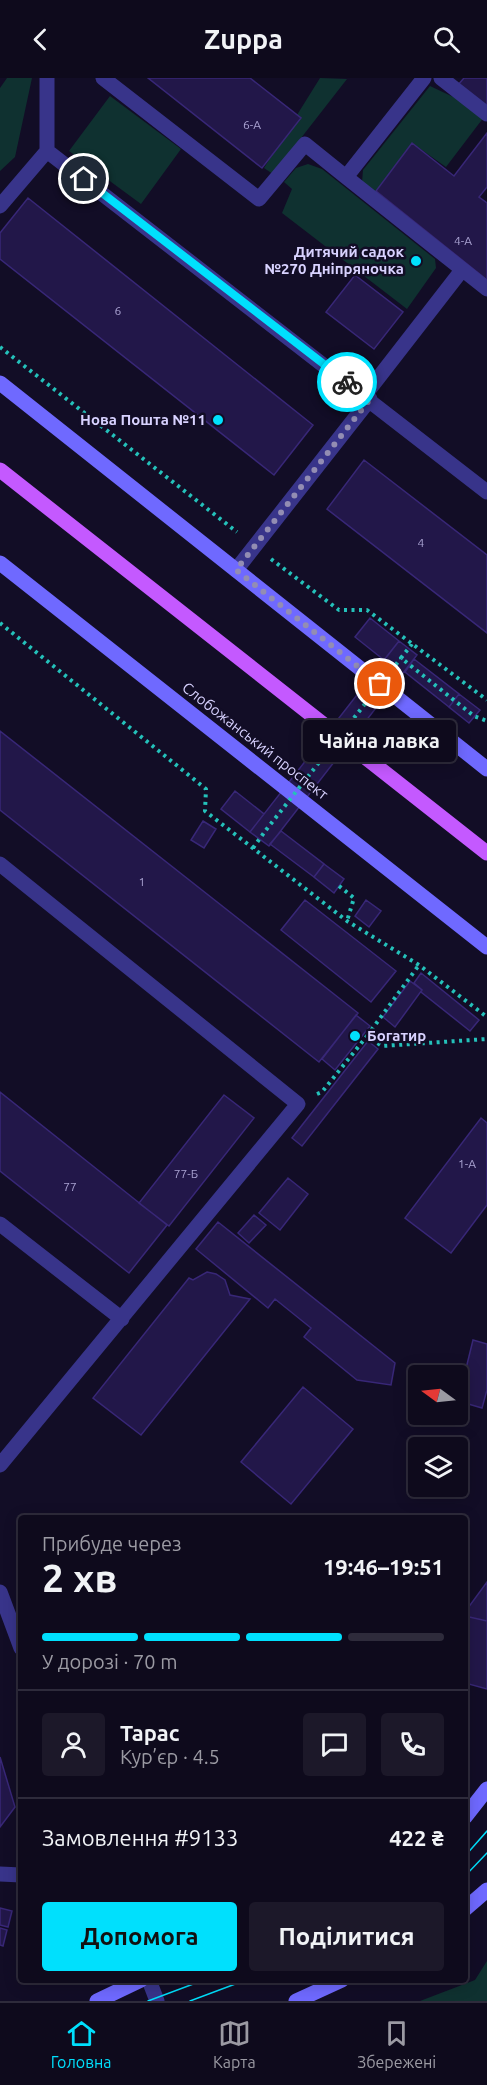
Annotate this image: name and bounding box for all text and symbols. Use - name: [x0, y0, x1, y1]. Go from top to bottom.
- icon: back: [24, 23, 57, 56]
- icon: search: [430, 23, 463, 56]
- text: Zuppa: [204, 24, 283, 54]
- house number: 6-А: [243, 118, 261, 131]
- pin: [58, 153, 109, 204]
- icon: home: [67, 162, 100, 195]
- house number: 4-А: [454, 234, 472, 247]
- place label: Дитячий садок №270 Дніпряночка: [264, 243, 404, 277]
- marker: Дитячий садок №270 Дніпряночка: [409, 254, 423, 268]
- house number: 6: [115, 304, 122, 317]
- courier: [317, 352, 377, 412]
- icon: bike: [331, 366, 364, 399]
- place label: Нова Пошта №11: [80, 411, 206, 428]
- marker: Нова Пошта №11: [211, 413, 225, 427]
- house number: 4: [418, 536, 425, 549]
- pin: [354, 658, 405, 709]
- icon: bag: [363, 667, 396, 700]
- street label: Слобожанський проспект: [179, 678, 332, 803]
- callout: Чайна лавка: [304, 720, 457, 762]
- text: Чайна лавка: [319, 729, 440, 752]
- house number: 1: [139, 875, 145, 888]
- place label: Богатир: [367, 1027, 426, 1044]
- marker: Богатир: [348, 1029, 362, 1043]
- house number: 1-А: [458, 1157, 476, 1170]
- house number: 77-Б: [174, 1167, 198, 1180]
- house number: 77: [63, 1180, 77, 1193]
- north arrow: [408, 1365, 468, 1425]
- map controls: [408, 1365, 468, 1497]
- button: layers: [408, 1437, 468, 1497]
- text: Прибуде через: [42, 1532, 182, 1555]
- text: 19:46–19:51: [323, 1554, 444, 1579]
- text: 2 хв: [42, 1556, 117, 1599]
- text: У дорозі · 70 m: [42, 1650, 177, 1673]
- button: person: [42, 1713, 105, 1776]
- button: chat: [303, 1713, 366, 1776]
- button: phone: [381, 1713, 444, 1776]
- text: Тарас: [120, 1720, 180, 1745]
- text: Кур’єр · 4.5: [120, 1745, 220, 1768]
- text: Замовлення #9133: [42, 1825, 238, 1850]
- text: 422 ₴: [389, 1825, 444, 1850]
- button: Допомога: [42, 1902, 237, 1971]
- button: Поділитися: [249, 1902, 444, 1971]
- tab: Головна: [51, 2017, 112, 2071]
- tab: Карта: [213, 2017, 256, 2071]
- tab: Збережені: [357, 2017, 436, 2071]

